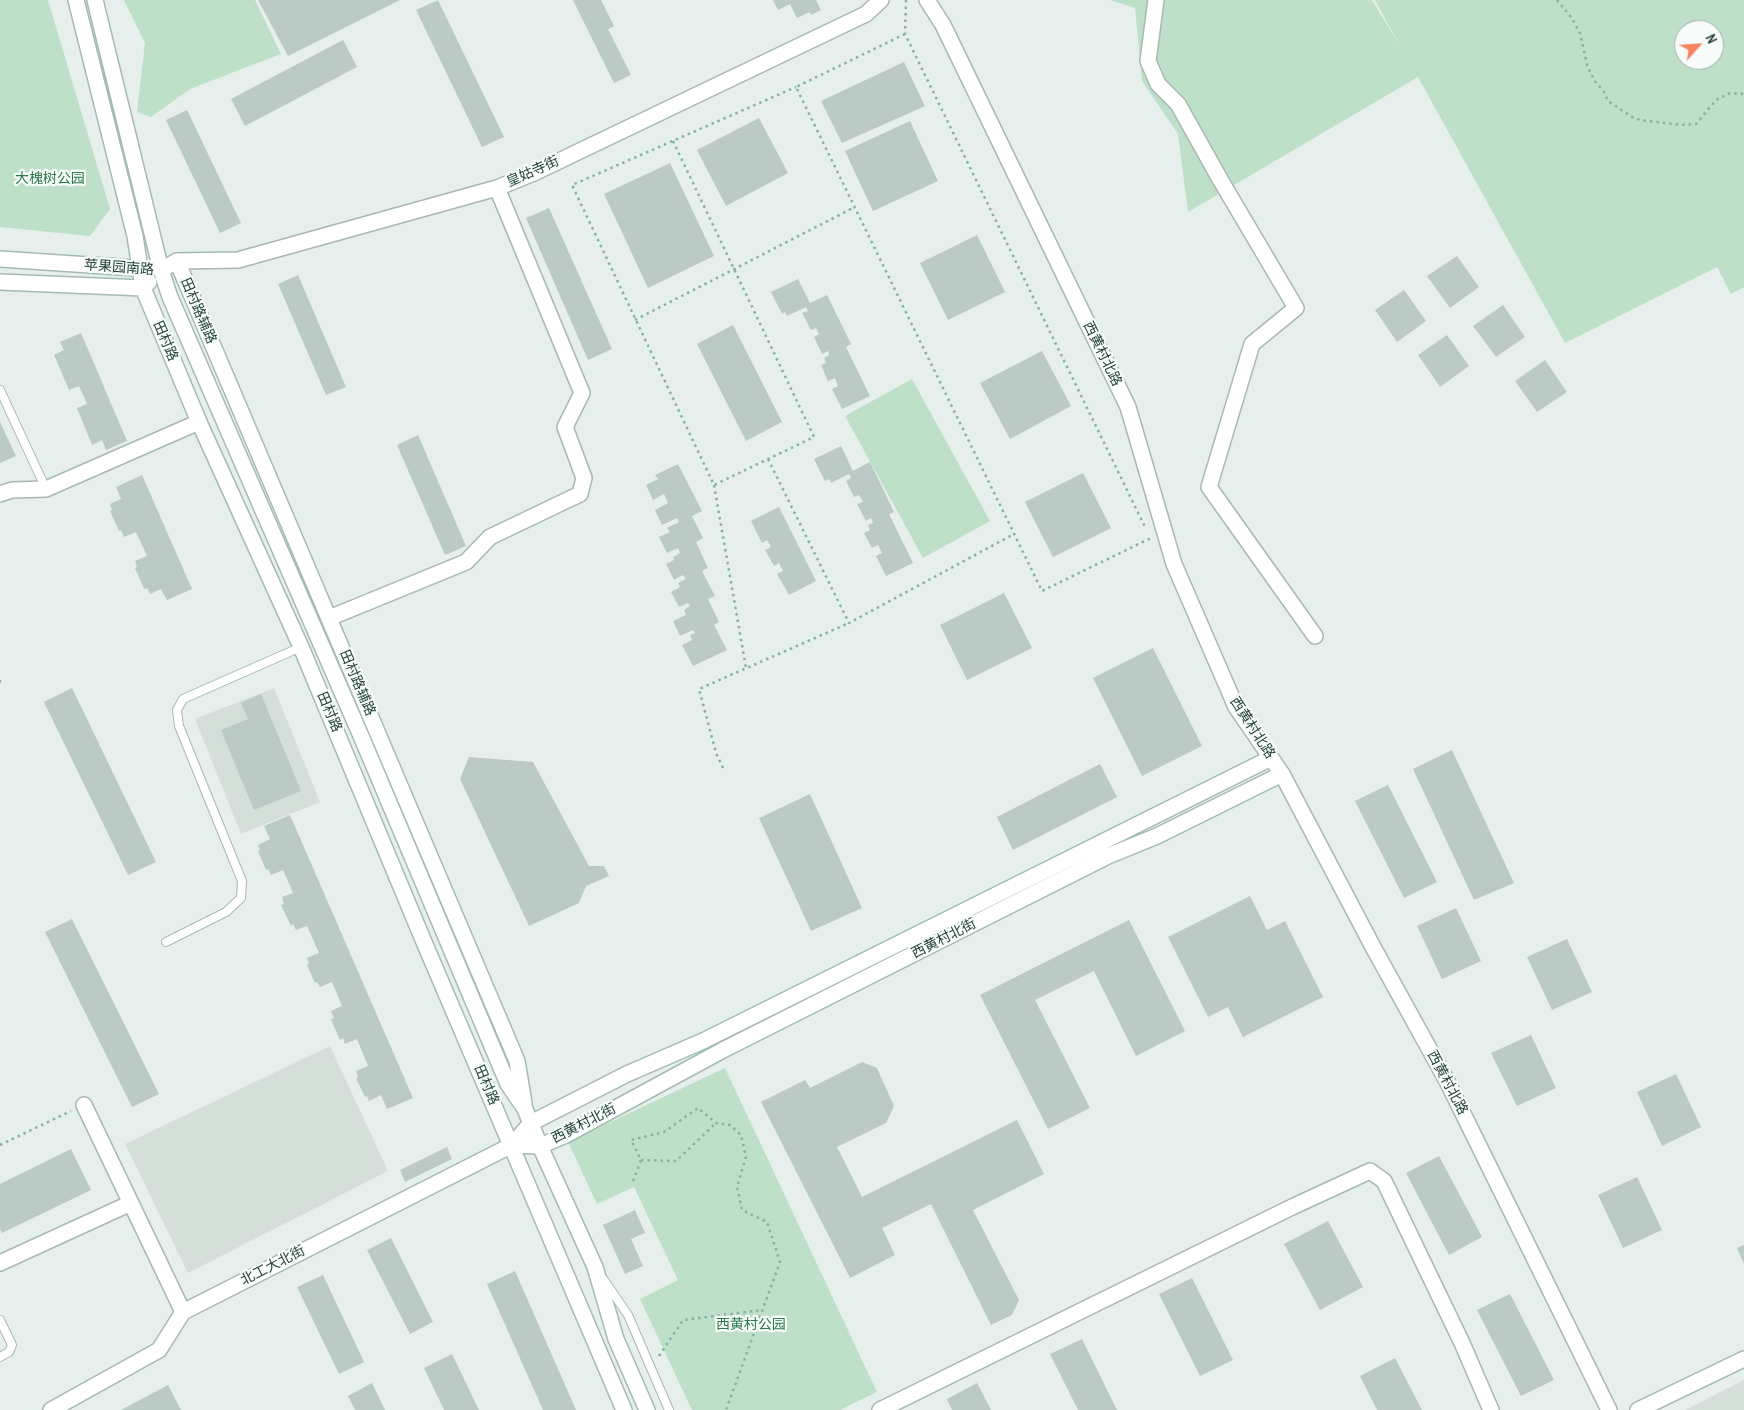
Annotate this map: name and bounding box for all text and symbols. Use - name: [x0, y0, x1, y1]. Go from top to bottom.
- north arrow: [1674, 20, 1724, 70]
- text: N: [1702, 31, 1721, 47]
- street label: 皇姑寺街: [504, 153, 562, 191]
- park label: 大槐树公园: [15, 171, 85, 187]
- street label: 苹果园南路: [83, 257, 155, 279]
- street label: 田村路辅路: [177, 276, 219, 346]
- street label: 田村路: [149, 318, 181, 364]
- street label: 西黄村北路: [1079, 319, 1125, 389]
- street label: 田村路辅路: [336, 648, 378, 718]
- street label: 田村路: [313, 689, 345, 735]
- street label: 西黄村北路: [1226, 694, 1278, 762]
- street label: 西黄村北街: [909, 916, 979, 962]
- street label: 西黄村北路: [1423, 1048, 1471, 1118]
- street label: 田村路: [470, 1062, 502, 1108]
- street label: 西黄村北街: [549, 1101, 619, 1147]
- street label: 北工大北街: [238, 1243, 308, 1289]
- park label: 西黄村公园: [716, 1317, 786, 1333]

